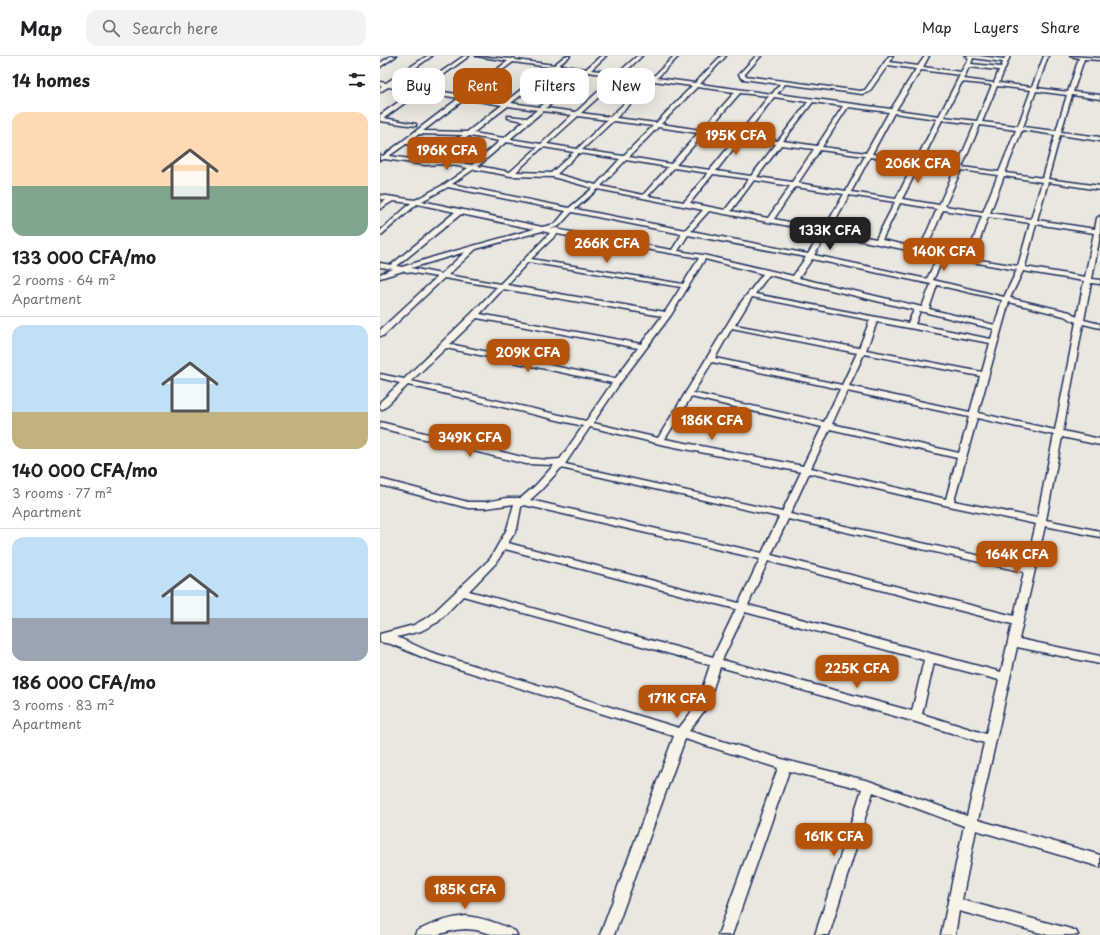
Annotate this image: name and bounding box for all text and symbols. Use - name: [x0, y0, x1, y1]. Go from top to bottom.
- search box: [86, 10, 366, 46]
- text: Map: [20, 14, 62, 42]
- text: Search here: [132, 16, 218, 39]
- icon: search: [100, 17, 122, 39]
- text: Map: [922, 17, 952, 38]
- text: Layers: [974, 17, 1019, 38]
- text: Share: [1041, 17, 1080, 38]
- text: 14 homes: [12, 67, 90, 93]
- chip: Buy: [392, 68, 445, 104]
- chip: Rent: [453, 68, 512, 104]
- chip: Filters: [520, 68, 589, 104]
- chip: New: [597, 68, 655, 104]
- icon: filters: [346, 69, 368, 91]
- pin: 195K CFA: [695, 122, 777, 156]
- text: 195K CFA: [705, 125, 767, 144]
- pin: 196K CFA: [406, 137, 488, 171]
- icon: home: [154, 138, 226, 210]
- text: 196K CFA: [416, 140, 478, 159]
- pin: 206K CFA: [877, 150, 959, 184]
- text: 206K CFA: [885, 153, 951, 172]
- pin: 133K CFA: [789, 217, 871, 251]
- text: 133K CFA: [799, 220, 861, 239]
- pin: 266K CFA: [566, 230, 648, 264]
- text: 266K CFA: [574, 233, 640, 252]
- pin: 140K CFA: [903, 238, 985, 272]
- text: 140K CFA: [912, 241, 976, 260]
- text: 133 000 CFA/mo: [12, 244, 156, 270]
- text: 2 rooms · 64 m²: [12, 270, 116, 289]
- text: Apartment: [12, 289, 81, 308]
- pin: 209K CFA: [487, 339, 569, 373]
- text: 209K CFA: [496, 342, 560, 361]
- icon: home: [154, 351, 226, 423]
- pin: 186K CFA: [671, 407, 753, 441]
- text: 186K CFA: [681, 410, 743, 429]
- pin: 349K CFA: [429, 424, 511, 458]
- text: 349K CFA: [438, 427, 502, 446]
- text: 140 000 CFA/mo: [12, 457, 158, 483]
- text: 3 rooms · 77 m²: [12, 483, 113, 502]
- text: Apartment: [12, 502, 81, 521]
- pin: 164K CFA: [976, 541, 1058, 575]
- text: 164K CFA: [985, 544, 1049, 563]
- icon: home: [154, 563, 226, 635]
- pin: 225K CFA: [816, 655, 898, 689]
- text: 225K CFA: [824, 658, 890, 677]
- text: 186 000 CFA/mo: [12, 669, 156, 695]
- pin: 171K CFA: [636, 685, 718, 719]
- text: 171K CFA: [648, 688, 706, 707]
- text: 3 rooms · 83 m²: [12, 695, 115, 714]
- text: Apartment: [12, 714, 81, 733]
- pin: 161K CFA: [793, 823, 875, 857]
- text: 161K CFA: [804, 826, 864, 845]
- pin: 185K CFA: [424, 876, 506, 910]
- text: 185K CFA: [434, 879, 496, 898]

